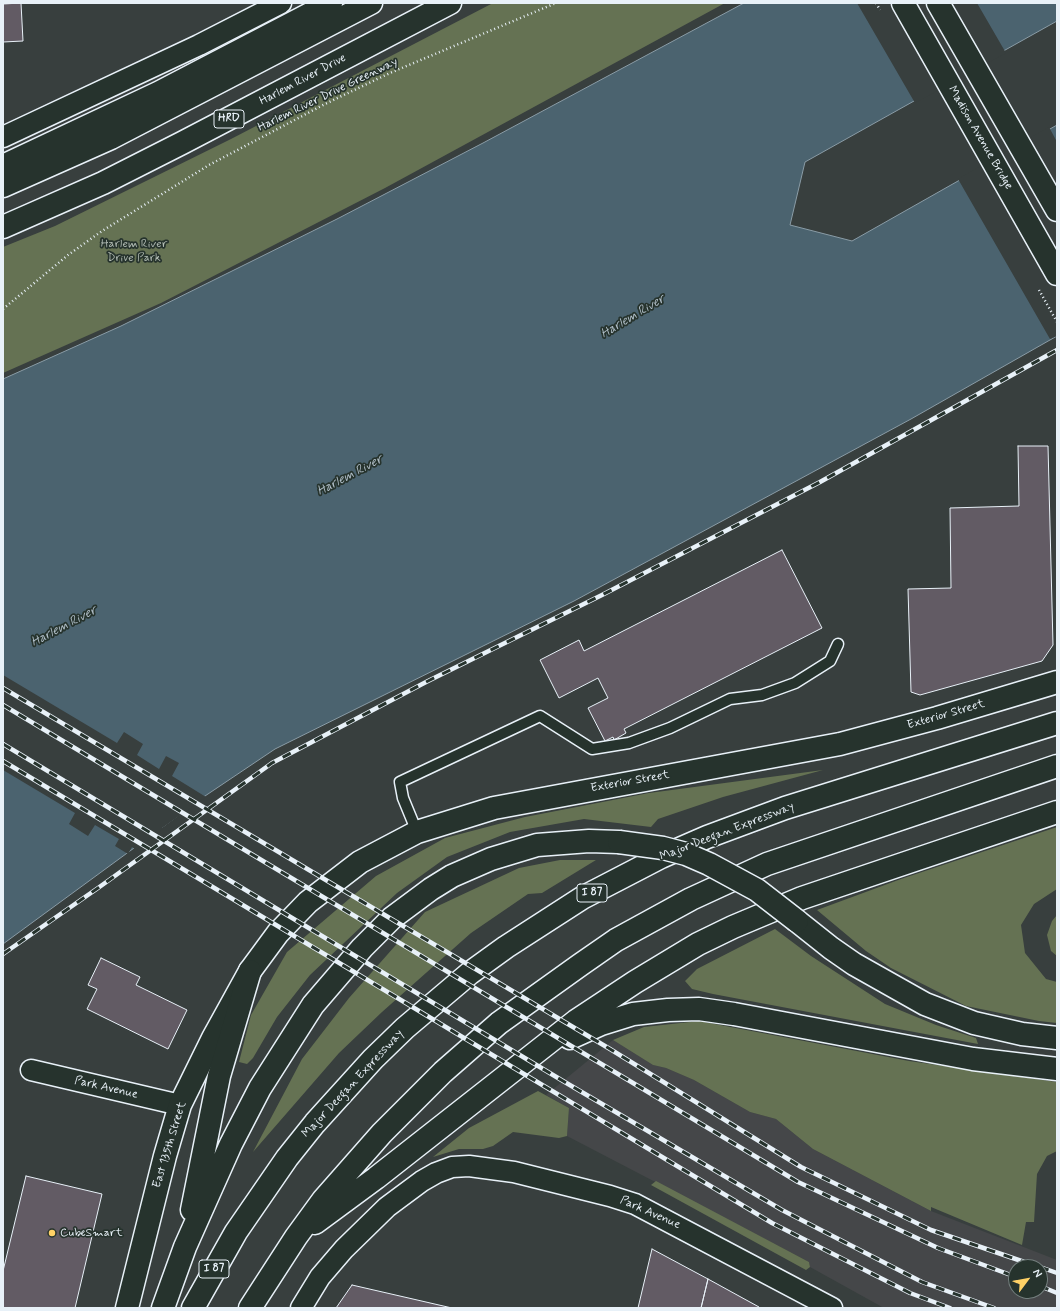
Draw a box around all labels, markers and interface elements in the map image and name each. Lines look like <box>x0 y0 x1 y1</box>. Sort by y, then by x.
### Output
street label: Harlem River Drive <box>257 51 349 109</box>
street label: Harlem River Drive Greenway <box>256 55 400 135</box>
street label: Madison Avenue Bridge <box>944 84 1016 192</box>
road number: HRD <box>214 110 244 128</box>
park label: Harlem River Drive Park <box>101 237 167 265</box>
water label: Harlem River <box>598 292 668 342</box>
water label: Harlem River <box>315 452 385 500</box>
water label: Harlem River <box>29 603 99 651</box>
street label: Exterior Street <box>906 697 986 733</box>
street label: Exterior Street <box>589 768 671 796</box>
street label: Major Deegan Expressway <box>658 800 796 864</box>
road number: I 87 <box>577 884 607 902</box>
street label: Major Deegan Expressway <box>299 1027 407 1141</box>
street label: Park Avenue <box>73 1074 139 1102</box>
street label: East 135th Street <box>150 1100 190 1190</box>
street label: Park Avenue <box>618 1193 682 1233</box>
place label: CubeSmart <box>60 1226 122 1240</box>
marker: CubeSmart <box>47 1228 57 1238</box>
north arrow <box>1008 1259 1048 1299</box>
road number: I 87 <box>199 1260 229 1278</box>
text: N <box>1029 1266 1045 1280</box>

